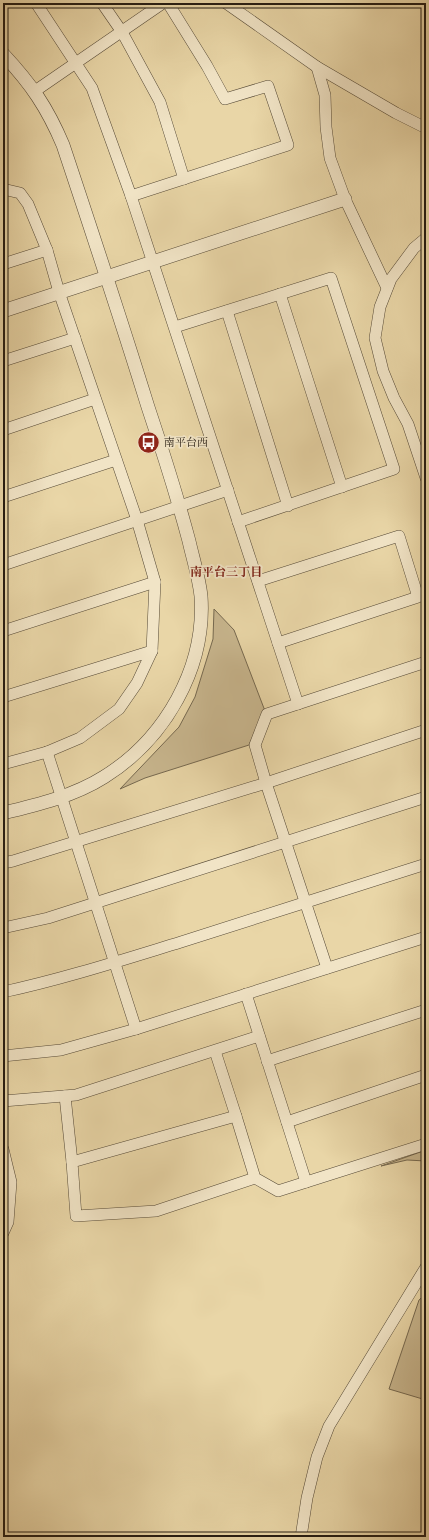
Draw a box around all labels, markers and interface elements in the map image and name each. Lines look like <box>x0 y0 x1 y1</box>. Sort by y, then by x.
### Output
bus stop icon: 南平台西 <box>135 429 161 455</box>
place label: 南平台西 <box>164 436 208 450</box>
district label: 南平台三丁目 <box>190 565 262 580</box>

